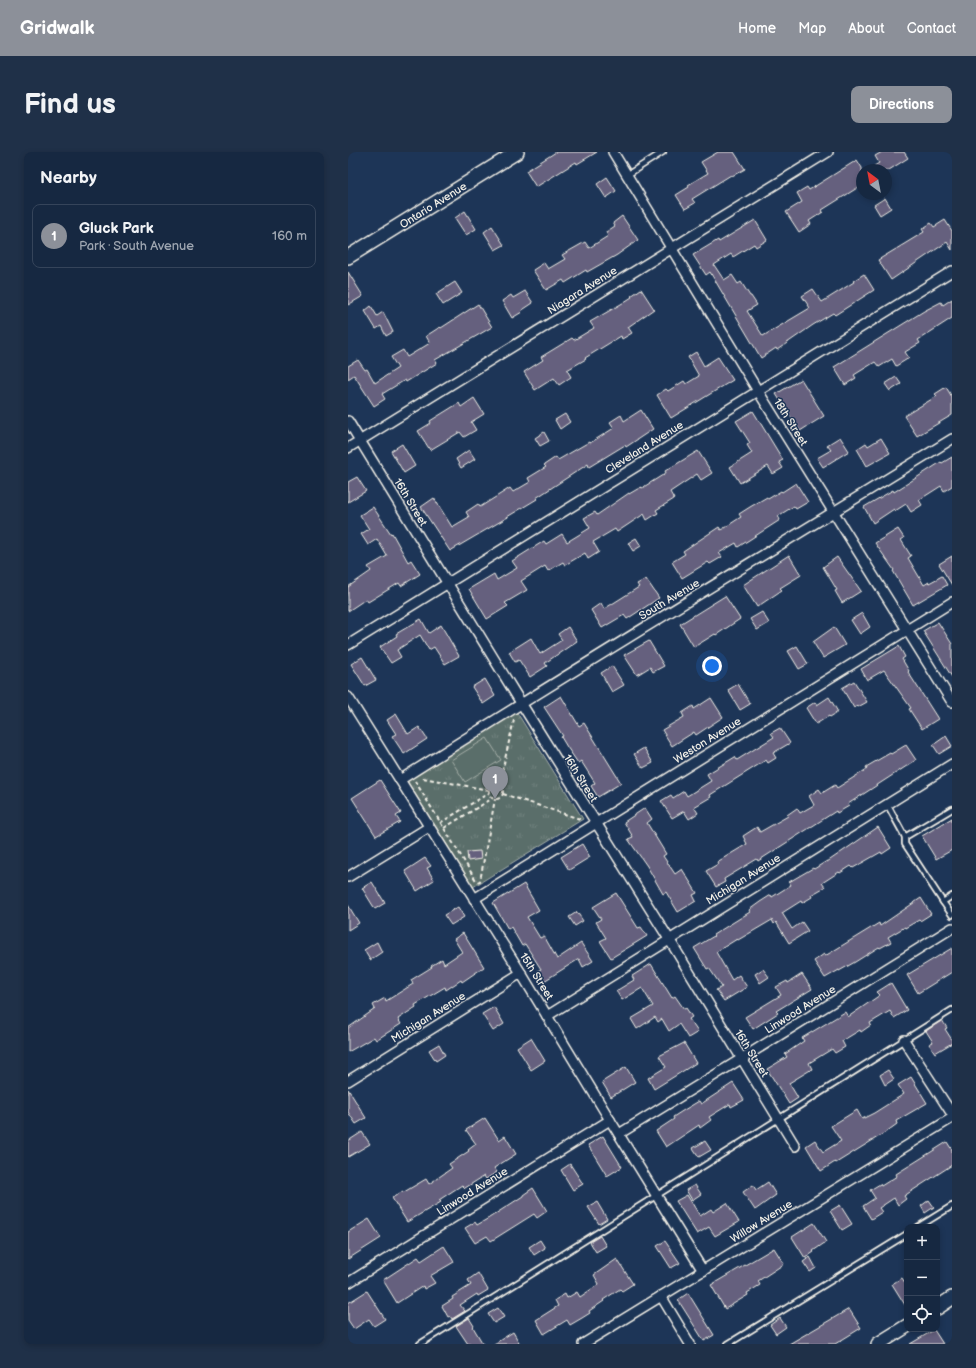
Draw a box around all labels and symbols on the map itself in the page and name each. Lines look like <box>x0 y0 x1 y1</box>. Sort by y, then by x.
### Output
north arrow <box>856 164 892 200</box>
street label: Ontario Avenue <box>397 179 470 231</box>
street label: Niagara Avenue <box>545 264 620 317</box>
street label: 18th Street <box>771 396 810 449</box>
street label: Cleveland Avenue <box>603 418 686 477</box>
street label: 16th Street <box>391 476 430 529</box>
street label: South Avenue <box>637 576 702 623</box>
your location <box>702 656 722 676</box>
street label: Weston Avenue <box>671 714 744 766</box>
street label: 16th Street <box>561 752 601 805</box>
pin: 1 <box>482 766 508 799</box>
street label: Michigan Avenue <box>704 851 783 908</box>
street label: 15th Street <box>517 950 556 1003</box>
street label: Linwood Avenue <box>762 982 838 1036</box>
street label: Michigan Avenue <box>389 989 468 1046</box>
street label: 16th Street <box>732 1027 772 1080</box>
street label: Linwood Avenue <box>434 1164 510 1218</box>
street label: Willow Avenue <box>728 1197 795 1246</box>

